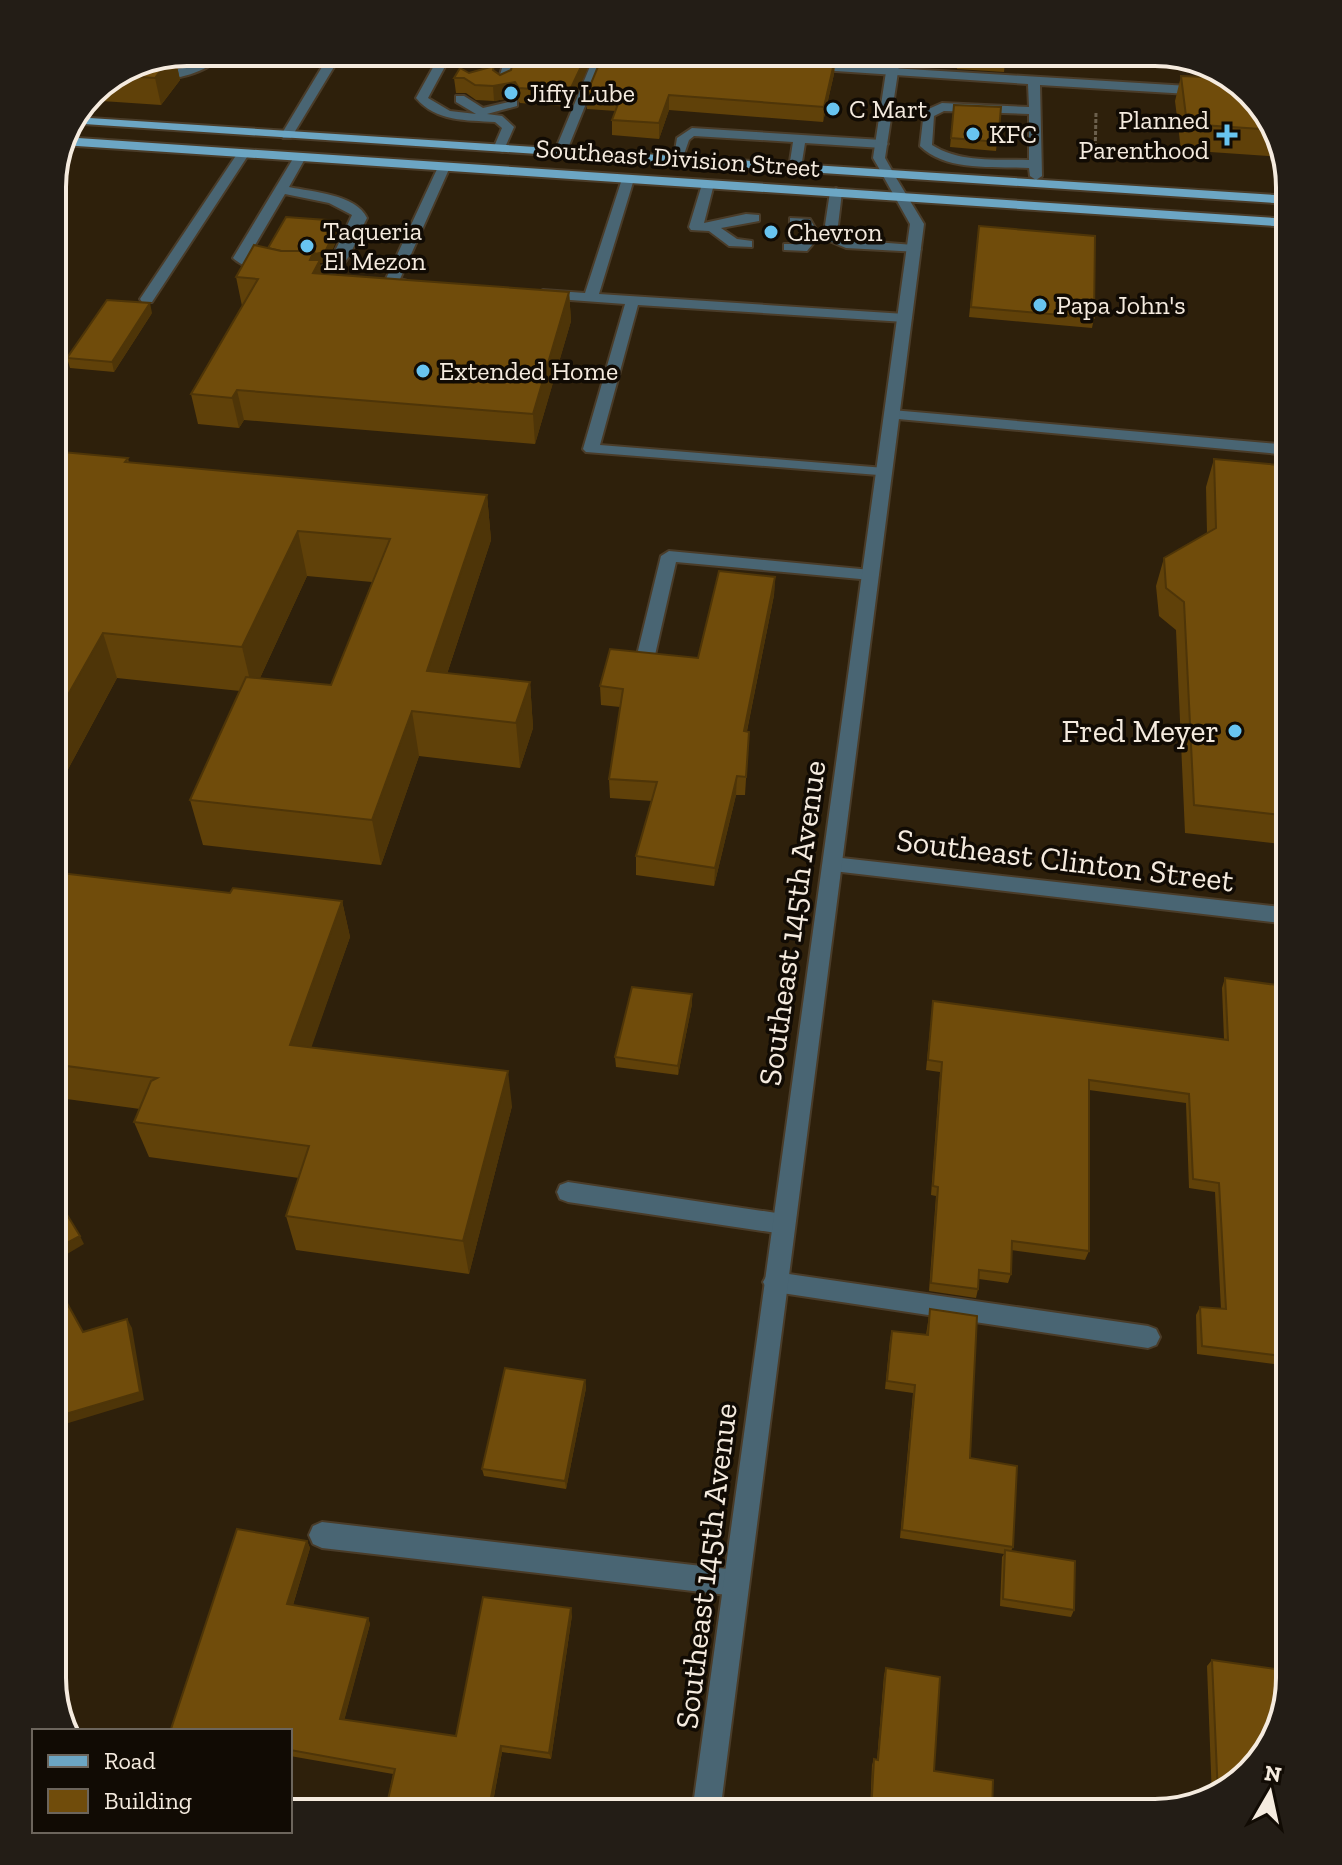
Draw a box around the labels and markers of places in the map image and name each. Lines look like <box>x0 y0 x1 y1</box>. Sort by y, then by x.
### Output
place label: Jiffy Lube <box>527 77 635 109</box>
marker: Jiffy Lube <box>502 84 520 102</box>
place label: C Mart <box>849 93 928 125</box>
marker: C Mart <box>824 100 842 118</box>
place label: Planned Parenthood <box>1078 104 1209 166</box>
place label: KFC <box>989 118 1037 150</box>
marker: Planned Parenthood <box>1216 124 1238 146</box>
marker: KFC <box>964 125 982 143</box>
place label: Taqueria El Mezon <box>323 215 426 277</box>
place label: Chevron <box>787 216 883 248</box>
marker: Chevron <box>762 223 780 241</box>
marker: Taqueria El Mezon <box>298 237 316 255</box>
place label: Papa John's <box>1056 289 1186 321</box>
marker: Papa John's <box>1031 296 1049 314</box>
place label: Extended Home <box>439 355 618 387</box>
marker: Extended Home <box>414 362 432 380</box>
place label: Fred Meyer <box>1061 712 1219 750</box>
marker: Fred Meyer <box>1226 722 1244 740</box>

